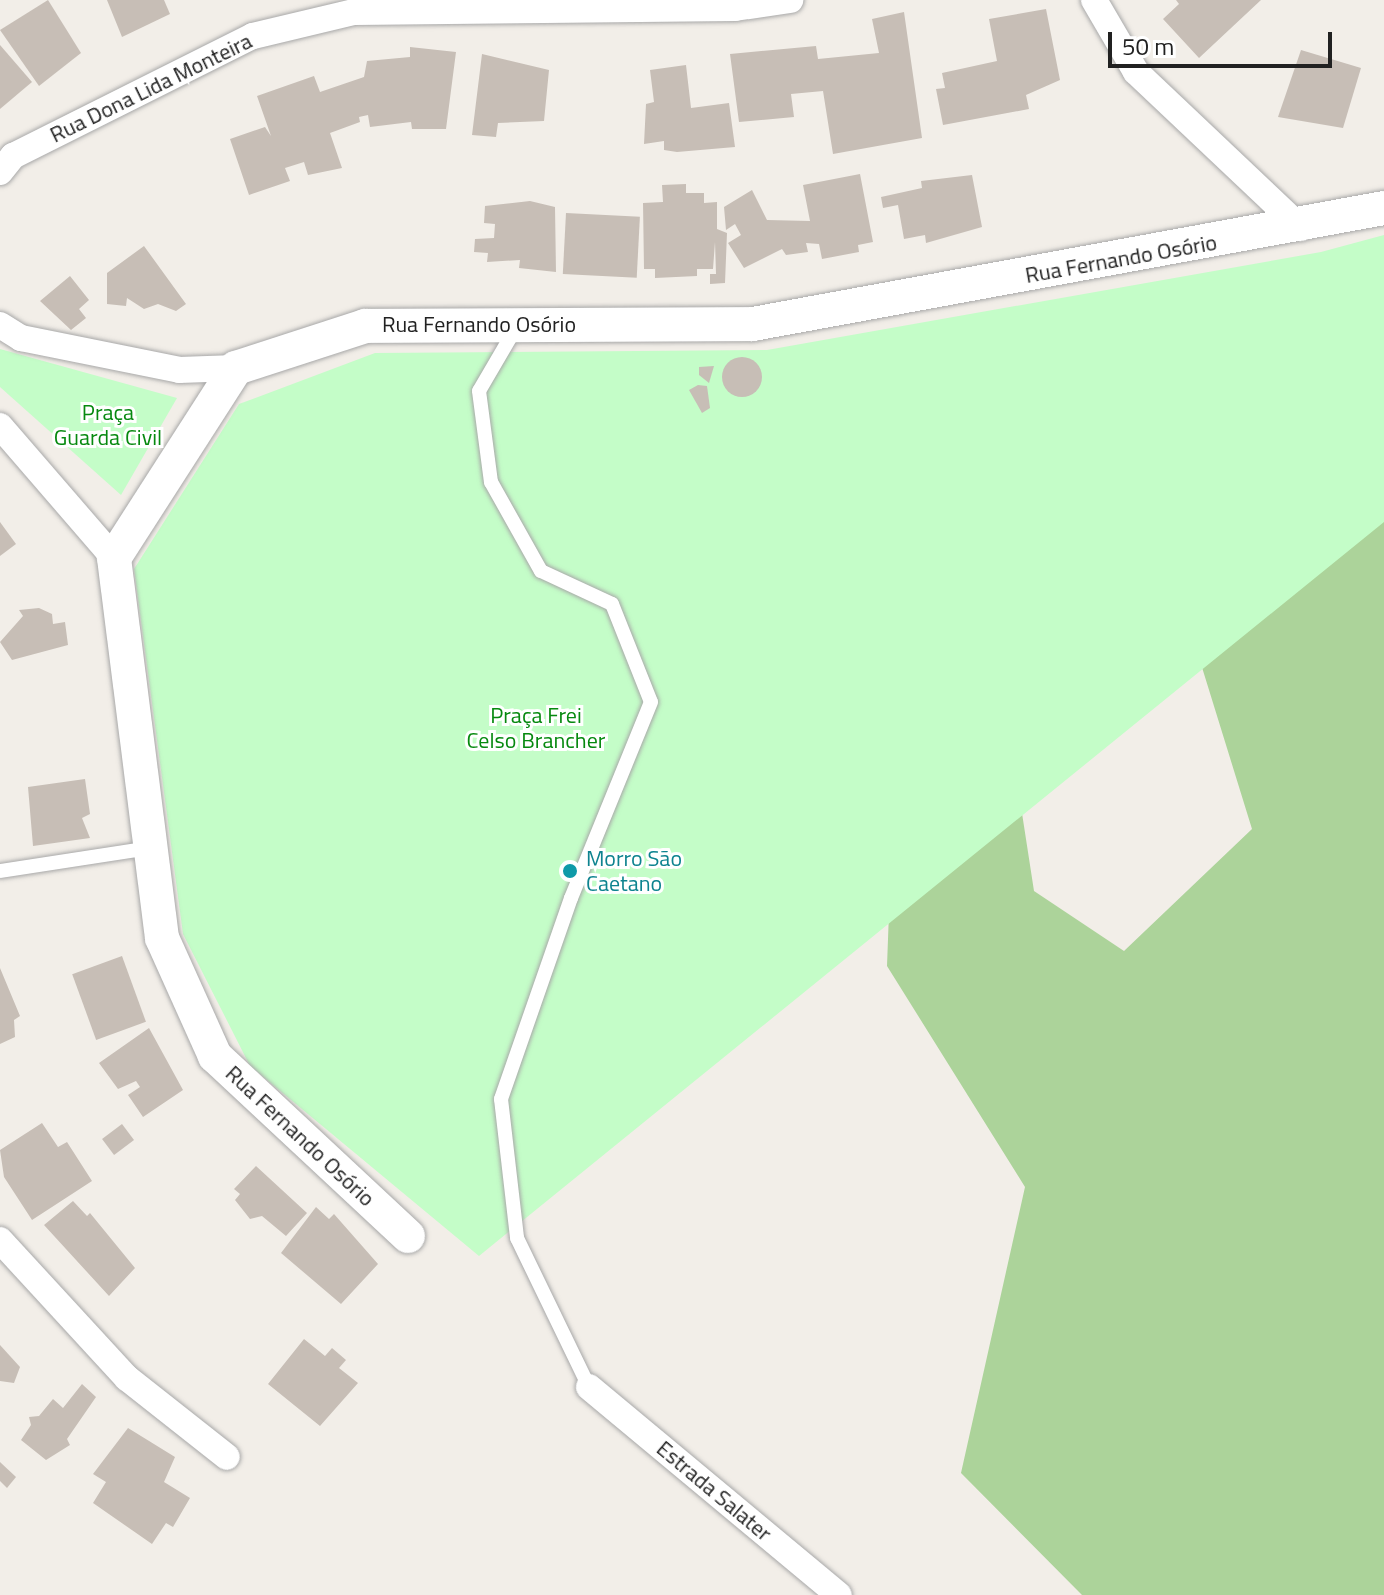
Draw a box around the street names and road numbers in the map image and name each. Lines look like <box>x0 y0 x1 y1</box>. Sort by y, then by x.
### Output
street label: Rua Dona Lida Monteira <box>46 28 256 148</box>
street label: Rua Fernando Osório <box>1023 229 1219 289</box>
street label: Rua Fernando Osório <box>382 312 576 338</box>
street label: Rua Fernando Osório <box>220 1060 380 1212</box>
street label: Estrada Salater <box>651 1435 777 1547</box>

